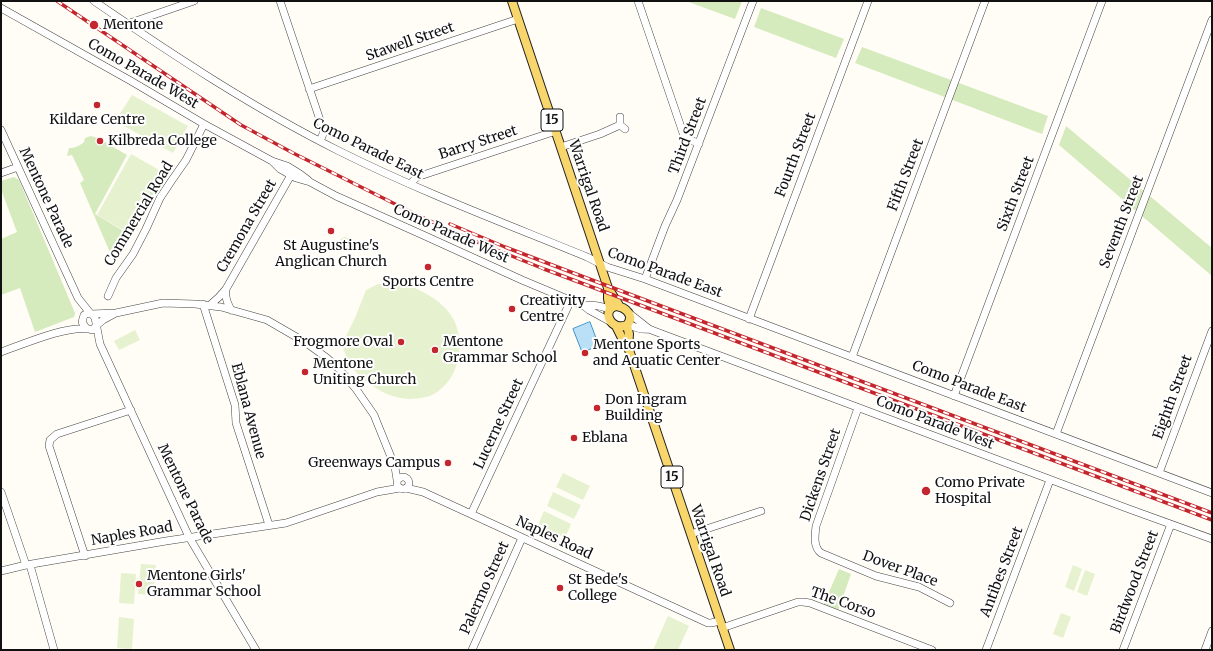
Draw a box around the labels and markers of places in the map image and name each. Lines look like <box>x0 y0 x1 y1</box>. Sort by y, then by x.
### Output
place label: Mentone <box>103 17 163 33</box>
marker: Mentone <box>88 19 100 31</box>
marker: Kildare Centre <box>92 100 102 110</box>
place label: Kildare Centre <box>49 112 145 128</box>
place label: Kilbreda College <box>108 133 217 149</box>
marker: Kilbreda College <box>95 136 105 146</box>
marker: St Augustine's Anglican Church <box>326 226 336 236</box>
place label: St Augustine's Anglican Church <box>275 238 387 270</box>
marker: Sports Centre <box>423 262 433 272</box>
place label: Sports Centre <box>382 274 474 290</box>
place label: Creativity Centre <box>520 293 586 326</box>
marker: Creativity Centre <box>507 304 517 314</box>
place label: Frogmore Oval <box>293 334 393 350</box>
place label: Mentone Grammar School <box>443 334 557 366</box>
marker: Frogmore Oval <box>396 337 406 347</box>
place label: Mentone Sports and Aquatic Center <box>593 337 720 370</box>
marker: Mentone Grammar School <box>430 345 440 355</box>
marker: Mentone Sports and Aquatic Center <box>580 348 590 358</box>
place label: Mentone Uniting Church <box>313 356 416 388</box>
marker: Mentone Uniting Church <box>300 367 310 377</box>
place label: Don Ingram Building <box>605 392 687 424</box>
marker: Don Ingram Building <box>592 403 602 413</box>
place label: Eblana <box>582 430 628 446</box>
marker: Eblana <box>569 433 579 443</box>
place label: Greenways Campus <box>308 455 440 471</box>
marker: Greenways Campus <box>443 458 453 468</box>
place label: Como Private Hospital <box>935 475 1025 508</box>
marker: Como Private Hospital <box>920 485 932 497</box>
place label: Mentone Girls' Grammar School <box>147 568 261 600</box>
place label: St Bede's College <box>568 572 628 604</box>
marker: Mentone Girls' Grammar School <box>134 579 144 589</box>
marker: St Bede's College <box>555 583 565 593</box>

